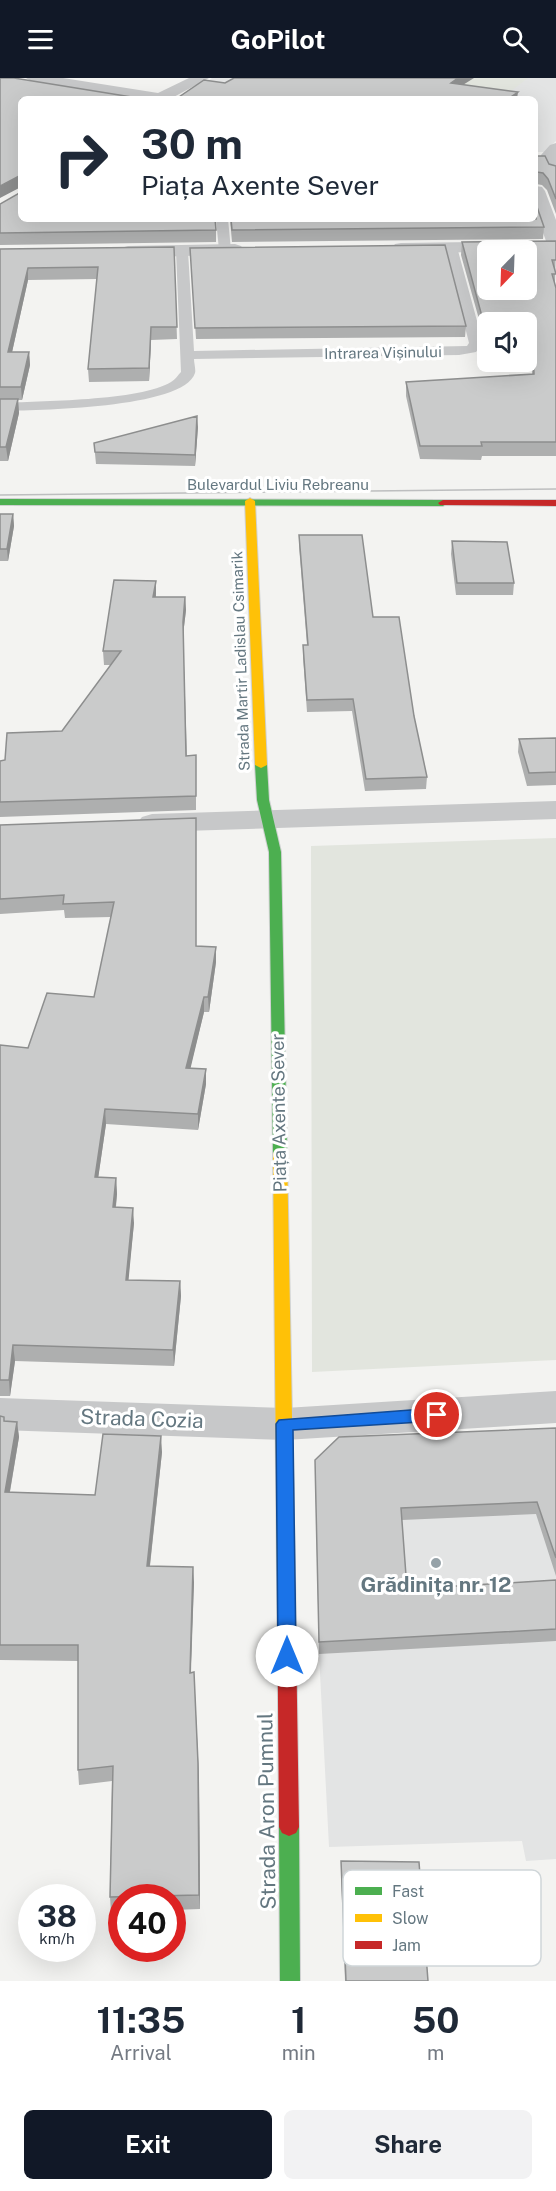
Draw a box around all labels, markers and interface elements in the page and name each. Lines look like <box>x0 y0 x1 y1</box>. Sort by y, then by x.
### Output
icon: menu <box>24 23 57 56</box>
text: GoPilot <box>231 23 325 55</box>
icon: search <box>499 23 532 56</box>
text: 30 m <box>141 119 243 168</box>
icon: right <box>42 120 120 198</box>
text: Piața Axente Sever <box>141 169 379 201</box>
north arrow <box>477 240 537 300</box>
map controls <box>477 240 537 372</box>
button: sound <box>477 312 537 372</box>
street label: Intrarea Vișinului <box>324 343 442 362</box>
street label: Bulevardul Liviu Rebreanu <box>187 476 369 493</box>
street label: Strada Martir Ladislau Csimarik <box>228 551 253 771</box>
street label: Piața Axente Sever <box>267 1033 290 1193</box>
pin <box>411 1389 462 1440</box>
icon: arrive <box>420 1398 453 1431</box>
street label: Strada Cozia <box>80 1404 204 1433</box>
marker: Grădinița nr. 12 <box>429 1556 443 1570</box>
place label: Grădinița nr. 12 <box>361 1572 511 1597</box>
position arrow <box>255 1624 319 1688</box>
street label: Strada Aron Pumnul <box>252 1712 281 1910</box>
legend <box>343 1870 541 1966</box>
text: Fast <box>392 1882 424 1901</box>
speed limit sign: 40 <box>108 1884 186 1962</box>
text: 38 <box>37 1898 77 1934</box>
text: Slow <box>392 1909 429 1928</box>
text: km/h <box>39 1930 75 1947</box>
text: Jam <box>392 1936 421 1955</box>
text: 11:35 <box>96 1999 185 2041</box>
text: 1 <box>291 1999 306 2041</box>
text: 50 <box>412 1999 460 2041</box>
text: Arrival <box>110 2041 172 2065</box>
text: min <box>282 2041 316 2065</box>
text: m <box>427 2041 444 2065</box>
button: Exit <box>24 2110 272 2179</box>
button: Share <box>284 2110 532 2179</box>

